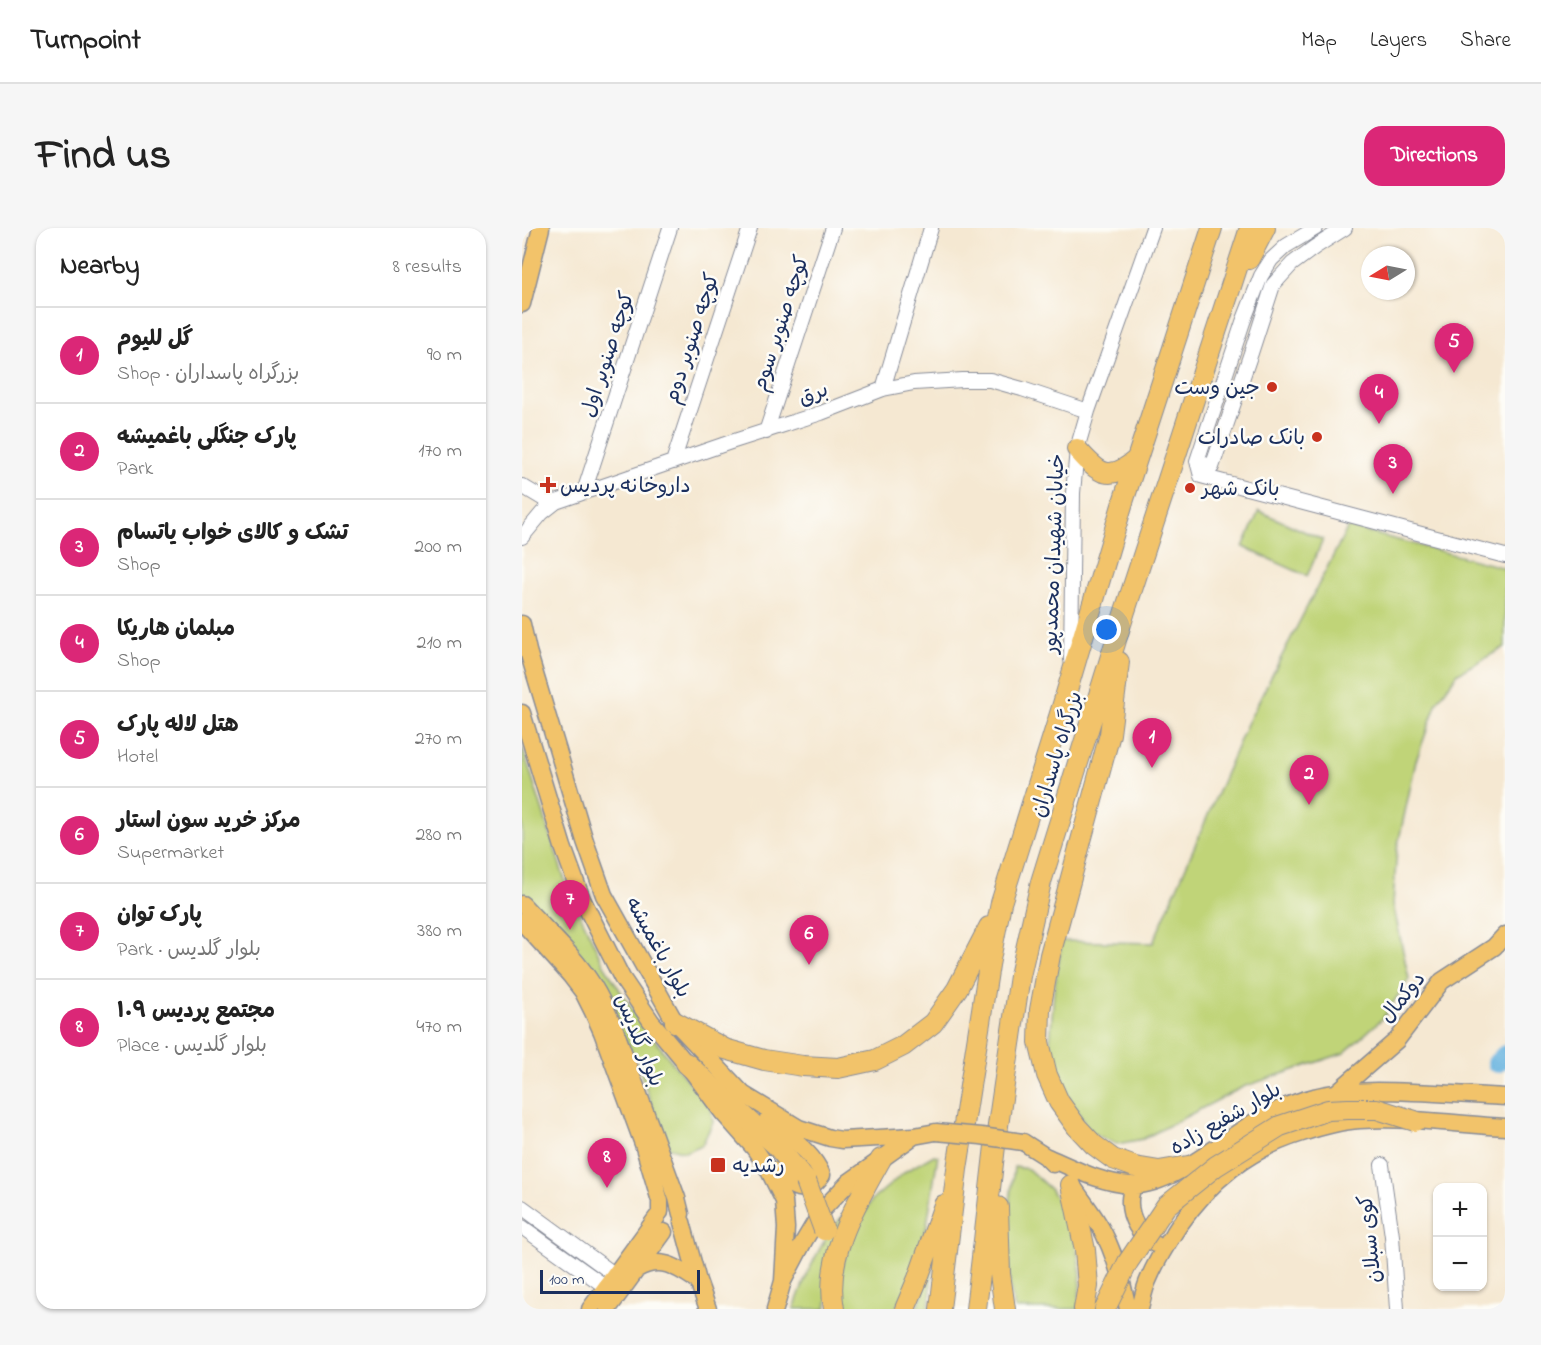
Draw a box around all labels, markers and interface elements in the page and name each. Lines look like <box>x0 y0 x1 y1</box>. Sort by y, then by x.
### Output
text: Turnpoint <box>30 21 141 62</box>
text: Map <box>1301 26 1337 56</box>
text: Layers <box>1370 26 1427 56</box>
text: Share <box>1460 26 1511 56</box>
text: Find us <box>36 126 171 187</box>
button: Directions <box>1364 126 1505 186</box>
north arrow <box>1361 246 1415 300</box>
text: Nearby <box>60 248 139 286</box>
street label: کوچه صنوبر سوم <box>746 252 818 396</box>
text: 8 results <box>393 253 462 282</box>
street label: کوچه صنوبر دوم <box>658 269 728 408</box>
street label: کوچه صنوبر اول <box>574 288 643 421</box>
text: گل للیوم <box>117 324 193 356</box>
pin: 5 <box>1434 324 1474 373</box>
text: 1 <box>76 341 83 370</box>
text: 90 m <box>427 341 462 370</box>
text: Shop · بزرگراه پاسداران <box>117 360 299 389</box>
place label: جین وست <box>1174 374 1260 404</box>
pin: 4 <box>1360 374 1398 424</box>
street label: برق <box>794 376 833 414</box>
marker: جین وست <box>1265 380 1279 394</box>
text: پارک جنگلی باغمیشه <box>117 422 296 454</box>
place label: بانک صادرات <box>1198 424 1305 454</box>
marker: بانک صادرات <box>1310 430 1324 444</box>
text: 2 <box>75 437 84 466</box>
text: 170 m <box>418 437 462 466</box>
pin: 3 <box>1374 444 1412 494</box>
street label: خیابان شهیدان محمدپور <box>1036 453 1073 656</box>
text: Park <box>117 455 153 484</box>
place label: داروخانه پردیس <box>560 472 691 502</box>
place label: بانک شهر <box>1200 475 1280 505</box>
marker: داروخانه پردیس <box>541 478 555 492</box>
marker: بانک شهر <box>1183 481 1197 495</box>
text: تشک و کالای خواب یاتسام <box>117 518 348 550</box>
text: 3 <box>75 533 84 562</box>
text: 200 m <box>414 533 462 562</box>
text: Shop <box>117 551 161 580</box>
text: مبلمان هاریکا <box>117 614 235 646</box>
your location <box>1092 615 1121 644</box>
text: 4 <box>75 629 84 658</box>
text: 210 m <box>417 629 462 658</box>
text: Shop <box>117 647 161 676</box>
street label: بزرگراه پاسداران <box>1024 688 1091 821</box>
text: هتل لاله پارک <box>117 710 239 742</box>
pin: 1 <box>1132 718 1172 768</box>
text: 5 <box>74 725 85 754</box>
text: 270 m <box>415 725 462 754</box>
text: Hotel <box>117 743 158 772</box>
pin: 2 <box>1290 756 1328 805</box>
text: مرکز خرید سون استار <box>117 806 300 838</box>
text: 6 <box>75 821 84 850</box>
text: 280 m <box>415 821 462 850</box>
text: Supermarket <box>117 839 224 868</box>
pin: 7 <box>550 880 590 930</box>
street label: بلوار باغمیشه <box>617 892 697 1004</box>
text: پارک توان <box>117 900 202 932</box>
pin: 6 <box>790 916 828 965</box>
text: 7 <box>75 917 84 946</box>
text: 380 m <box>417 917 462 946</box>
text: Park · بلوار گلدیس <box>117 936 261 965</box>
street label: دوکمال <box>1373 966 1434 1030</box>
street label: بلوار گلدیس <box>606 990 670 1092</box>
text: مجتمع پردیس ۱۰۹ <box>117 996 275 1028</box>
text: 8 <box>76 1013 83 1042</box>
text: 470 m <box>416 1013 462 1042</box>
text: Place · بلوار گلدیس <box>117 1032 267 1061</box>
street label: بلوار شفیع زاده <box>1165 1076 1287 1164</box>
pin: 8 <box>588 1138 626 1188</box>
place label: رشدیه <box>732 1152 785 1182</box>
marker: رشدیه <box>709 1156 727 1174</box>
map controls <box>1433 1183 1487 1291</box>
button: + <box>1433 1183 1487 1237</box>
street label: کوی سبلان <box>1351 1193 1391 1284</box>
button: − <box>1433 1237 1487 1291</box>
scale bar <box>540 1267 700 1294</box>
text: 100 m <box>549 1268 584 1292</box>

